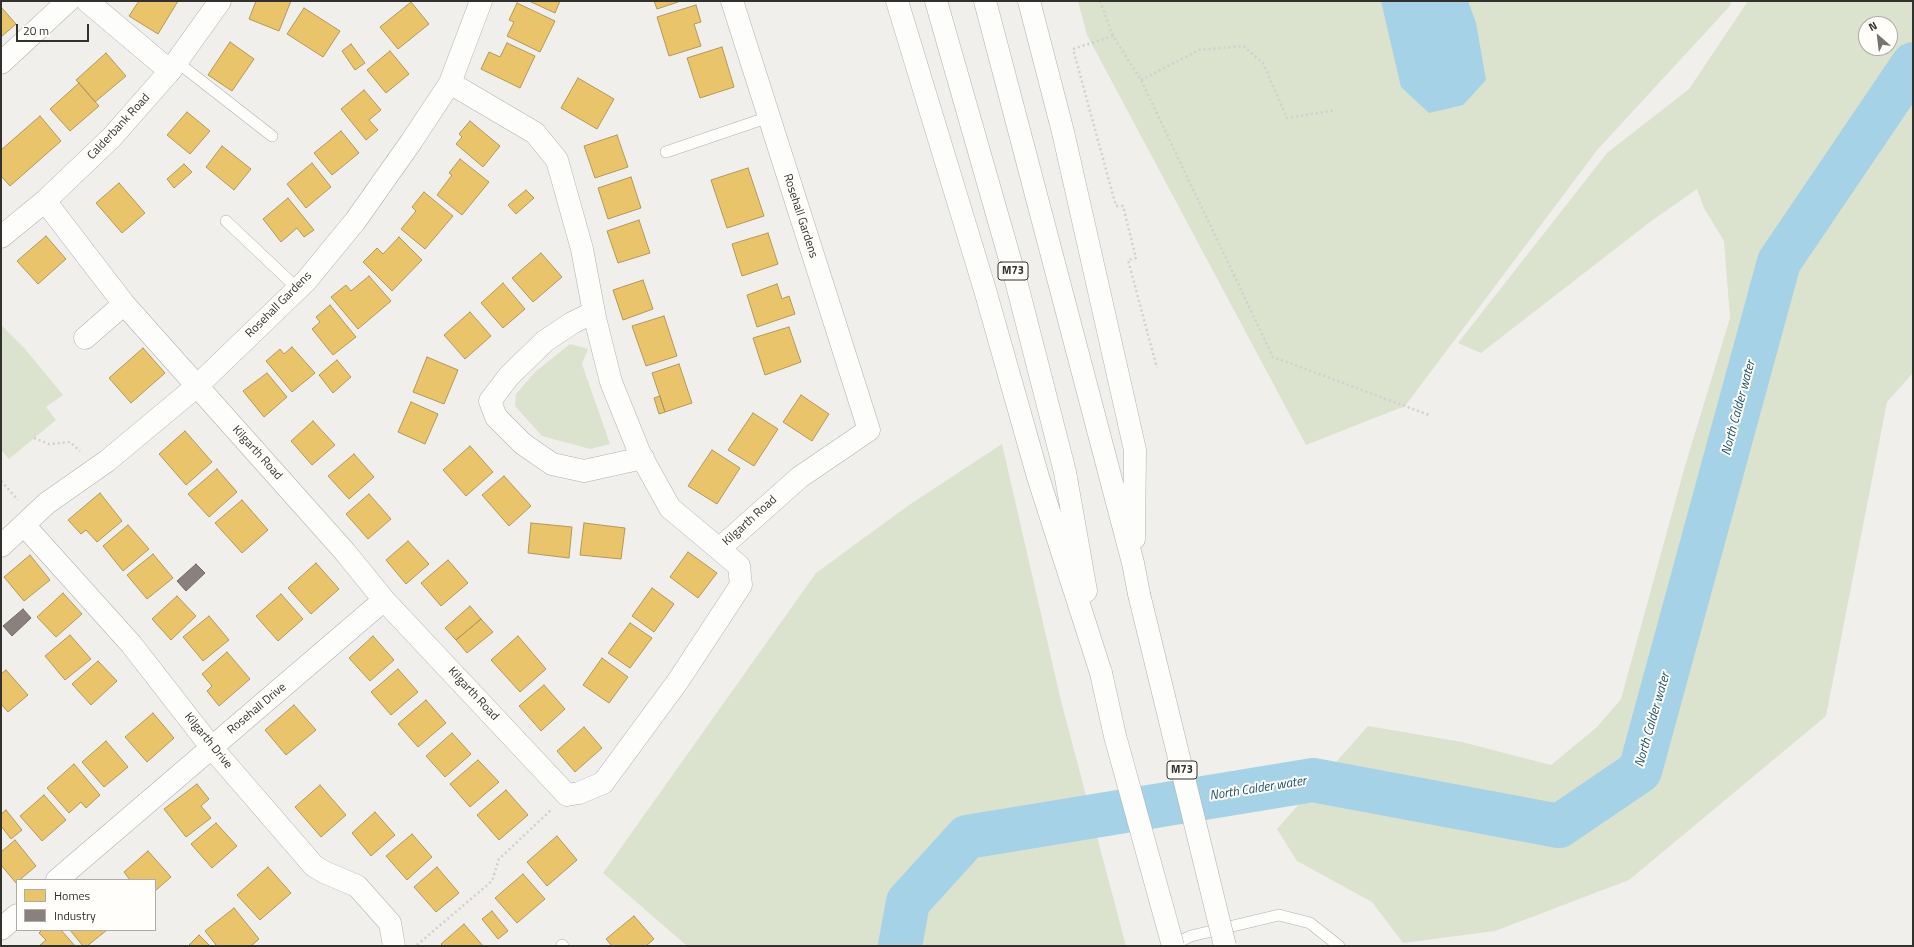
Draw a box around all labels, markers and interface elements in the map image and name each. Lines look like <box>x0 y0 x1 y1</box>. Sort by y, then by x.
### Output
scale bar <box>18 16 91 42</box>
north arrow <box>1858 16 1898 56</box>
text: N <box>1866 17 1880 35</box>
text: 20 m <box>23 21 49 40</box>
street label: Calderbank Road <box>85 91 153 163</box>
street label: Rosehall Gardens <box>780 172 820 260</box>
road number: M73 <box>998 262 1028 280</box>
street label: Rosehall Gardens <box>243 269 315 341</box>
water label: North Calder water <box>1719 359 1759 457</box>
street label: Kilgarth Road <box>229 423 285 483</box>
street label: Kilgarth Road <box>720 493 780 549</box>
street label: Kilgarth Road <box>445 664 501 724</box>
water label: North Calder water <box>1632 671 1674 769</box>
street label: Rosehall Drive <box>225 680 289 738</box>
street label: Kilgarth Drive <box>181 710 235 772</box>
road number: M73 <box>1167 761 1197 779</box>
water label: North Calder water <box>1209 774 1307 804</box>
legend <box>16 879 156 931</box>
text: Homes <box>54 886 90 905</box>
text: Industry <box>54 906 96 925</box>

